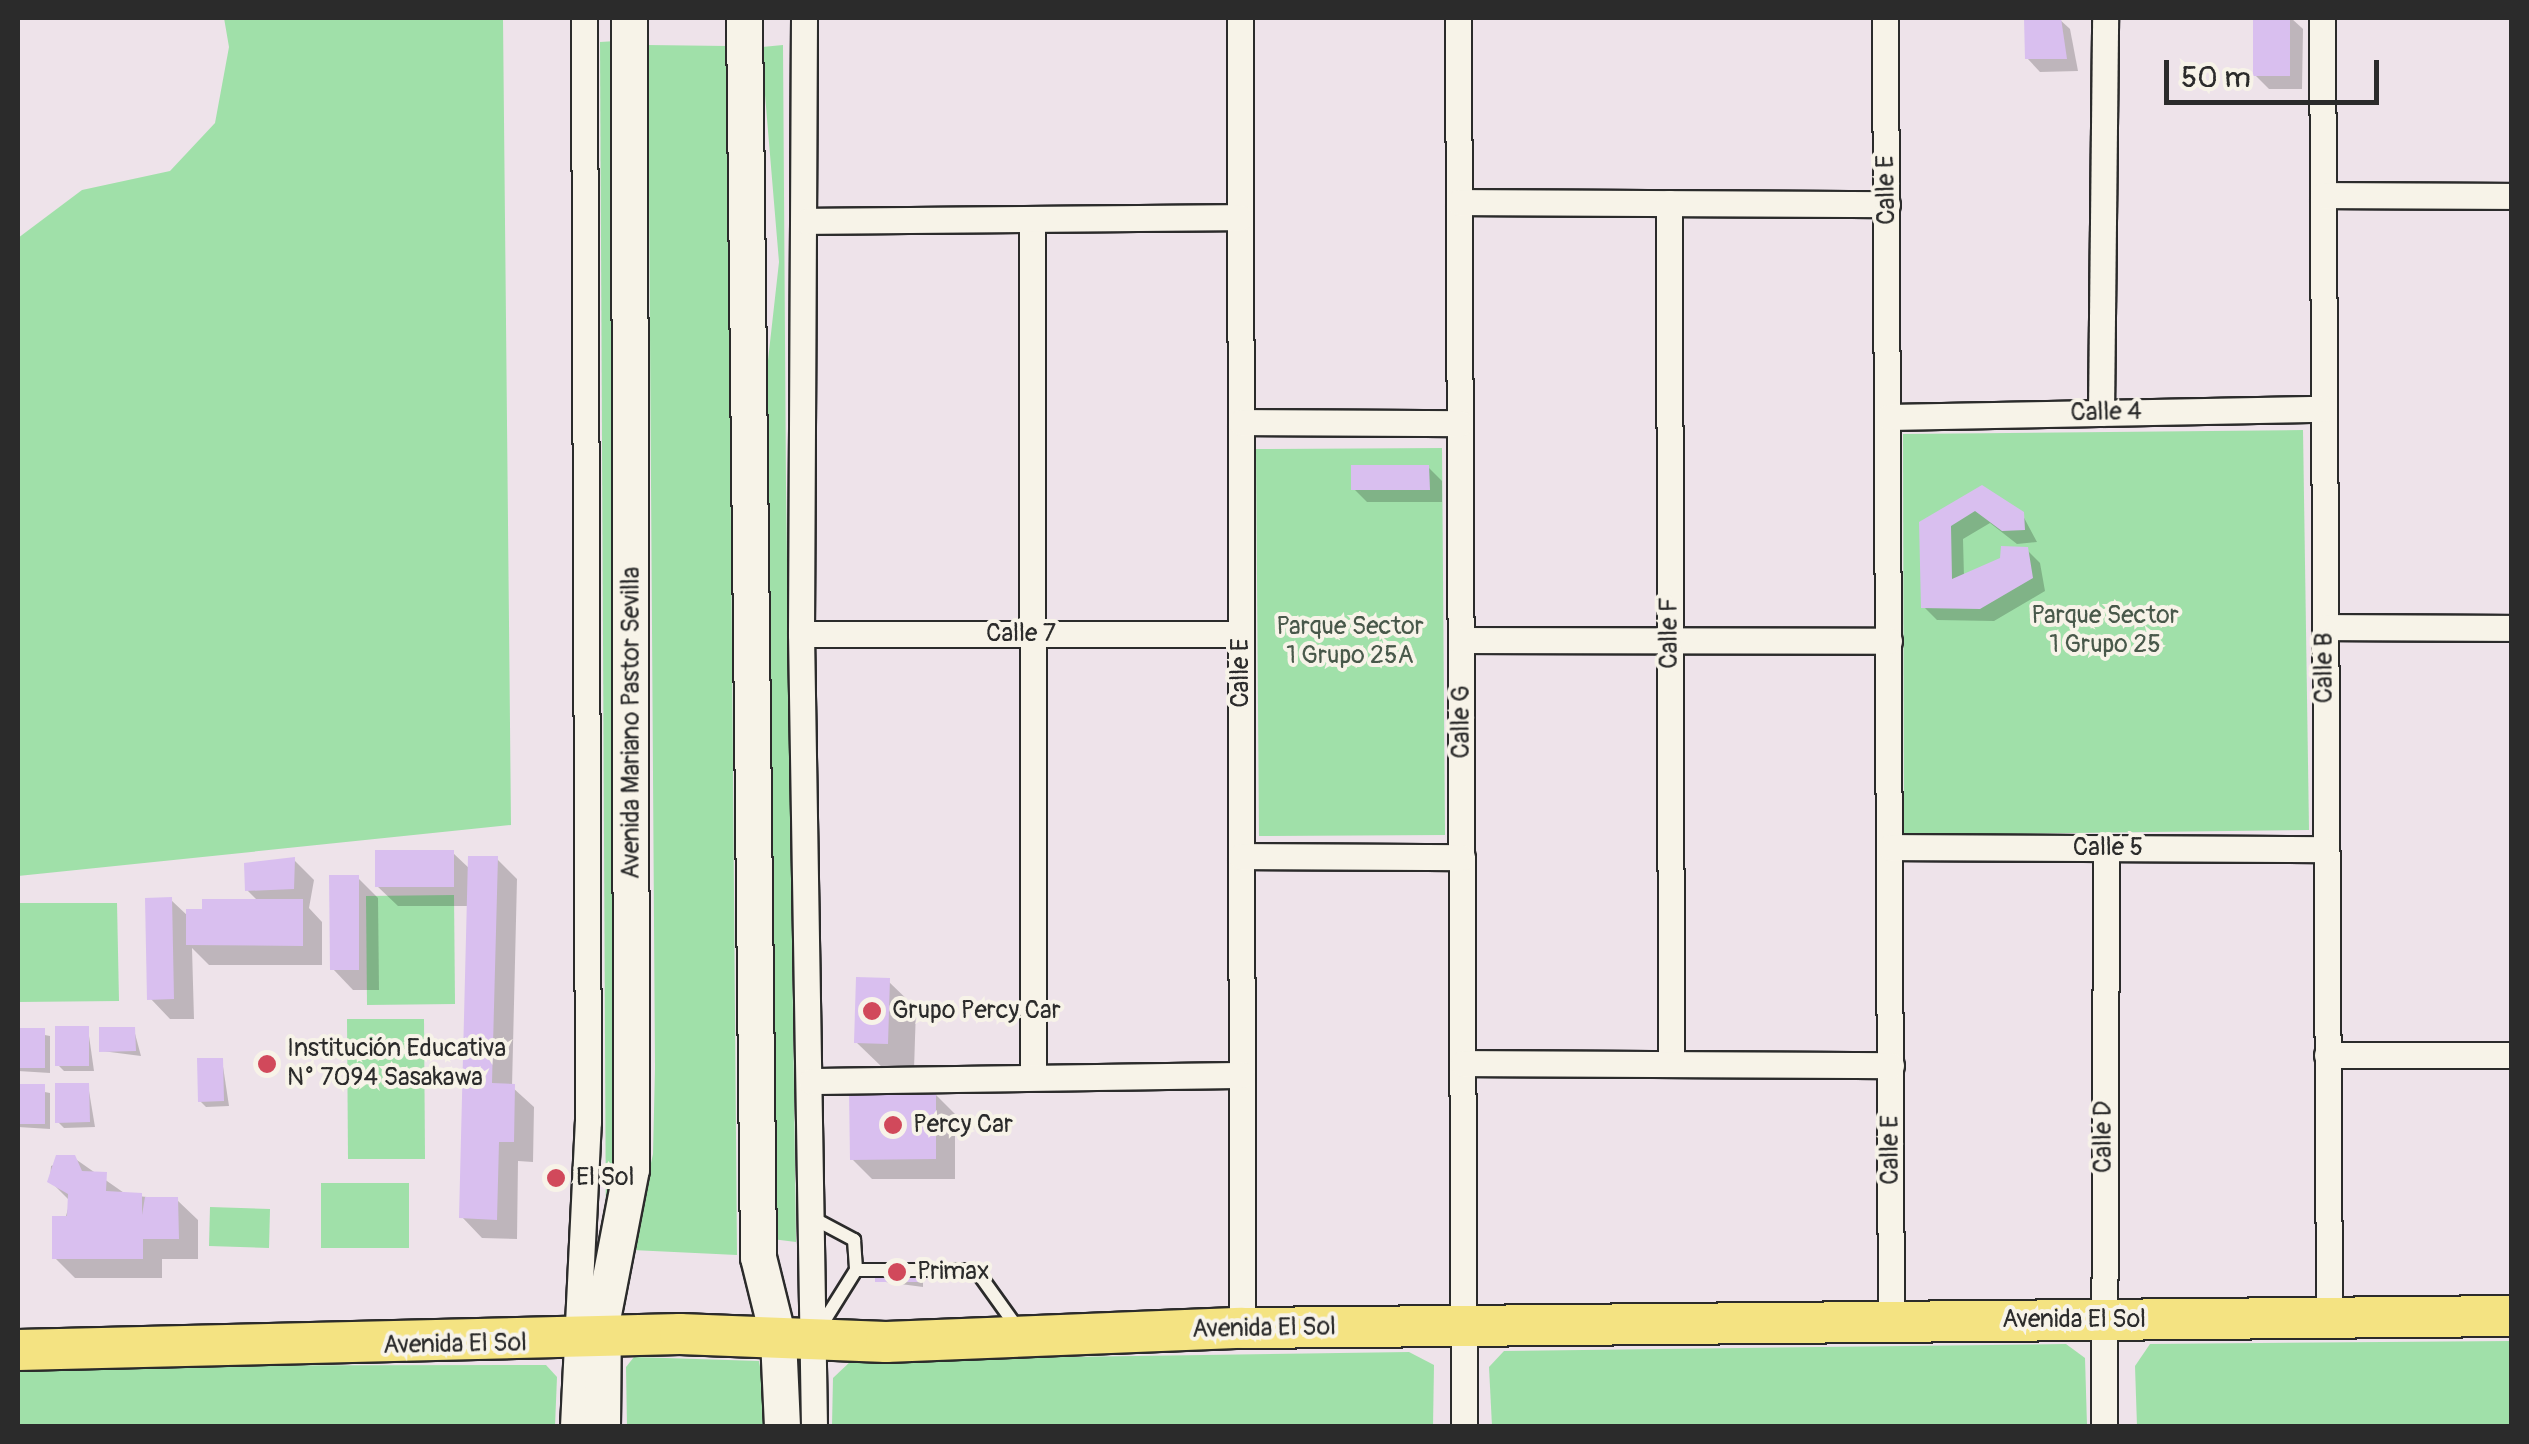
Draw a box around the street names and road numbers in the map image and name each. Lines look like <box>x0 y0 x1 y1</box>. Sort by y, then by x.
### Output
street label: Calle E <box>1871 155 1903 225</box>
street label: Calle 4 <box>2070 397 2142 429</box>
street label: Avenida Mariano Pastor Sevilla <box>617 567 647 879</box>
street label: Calle F <box>1655 597 1685 669</box>
street label: Calle 7 <box>986 619 1056 649</box>
street label: Calle B <box>2310 633 2340 703</box>
street label: Calle E <box>1226 638 1256 708</box>
street label: Calle G <box>1447 685 1477 759</box>
street label: Calle 5 <box>2073 833 2143 863</box>
street label: Calle D <box>2089 1101 2119 1173</box>
street label: Calle E <box>1876 1115 1906 1185</box>
street label: Avenida El Sol <box>2002 1305 2146 1335</box>
street label: Avenida El Sol <box>1192 1313 1336 1345</box>
street label: Avenida El Sol <box>383 1329 527 1361</box>

